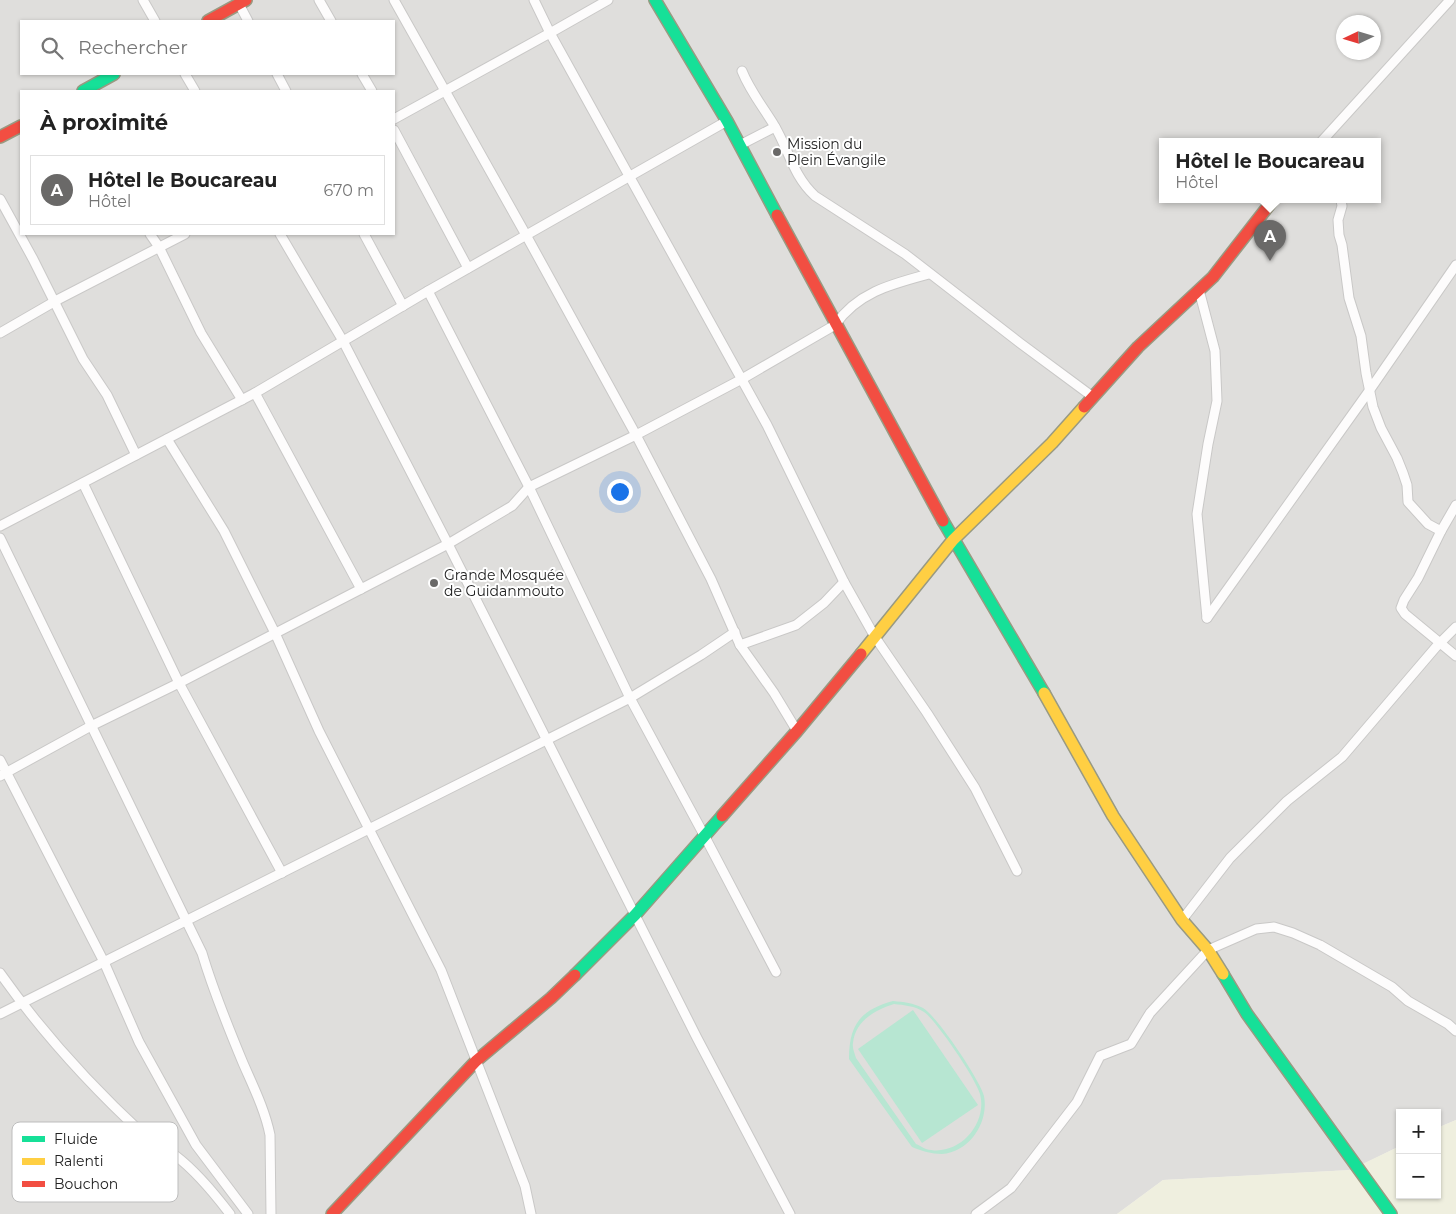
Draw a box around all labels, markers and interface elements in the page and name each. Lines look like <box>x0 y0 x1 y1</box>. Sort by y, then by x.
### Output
north arrow <box>1336 15 1381 60</box>
search box <box>20 20 395 75</box>
icon: search <box>38 34 66 62</box>
text: Rechercher <box>78 36 188 59</box>
text: À proximité <box>40 110 168 135</box>
place label: Mission du Plein Évangile <box>787 135 886 169</box>
popup <box>1159 138 1381 203</box>
marker: Mission du Plein Évangile <box>771 146 783 158</box>
text: Hôtel le Boucareau <box>1175 150 1365 173</box>
text: Hôtel le Boucareau <box>88 169 277 192</box>
text: Hôtel <box>1175 173 1219 192</box>
text: A <box>51 181 63 200</box>
text: 670 m <box>324 181 374 200</box>
text: Hôtel <box>88 192 131 211</box>
pin: A <box>1254 220 1286 261</box>
your location <box>607 479 633 505</box>
place label: Grande Mosquée de Guidanmouto <box>444 566 564 600</box>
marker: Grande Mosquée de Guidanmouto <box>428 577 440 589</box>
map controls <box>1396 1109 1441 1199</box>
button: + <box>1396 1109 1441 1154</box>
legend <box>12 1122 178 1202</box>
text: Fluide <box>54 1130 98 1148</box>
text: Ralenti <box>54 1152 103 1170</box>
button: − <box>1396 1154 1441 1199</box>
text: Bouchon <box>54 1175 118 1193</box>

